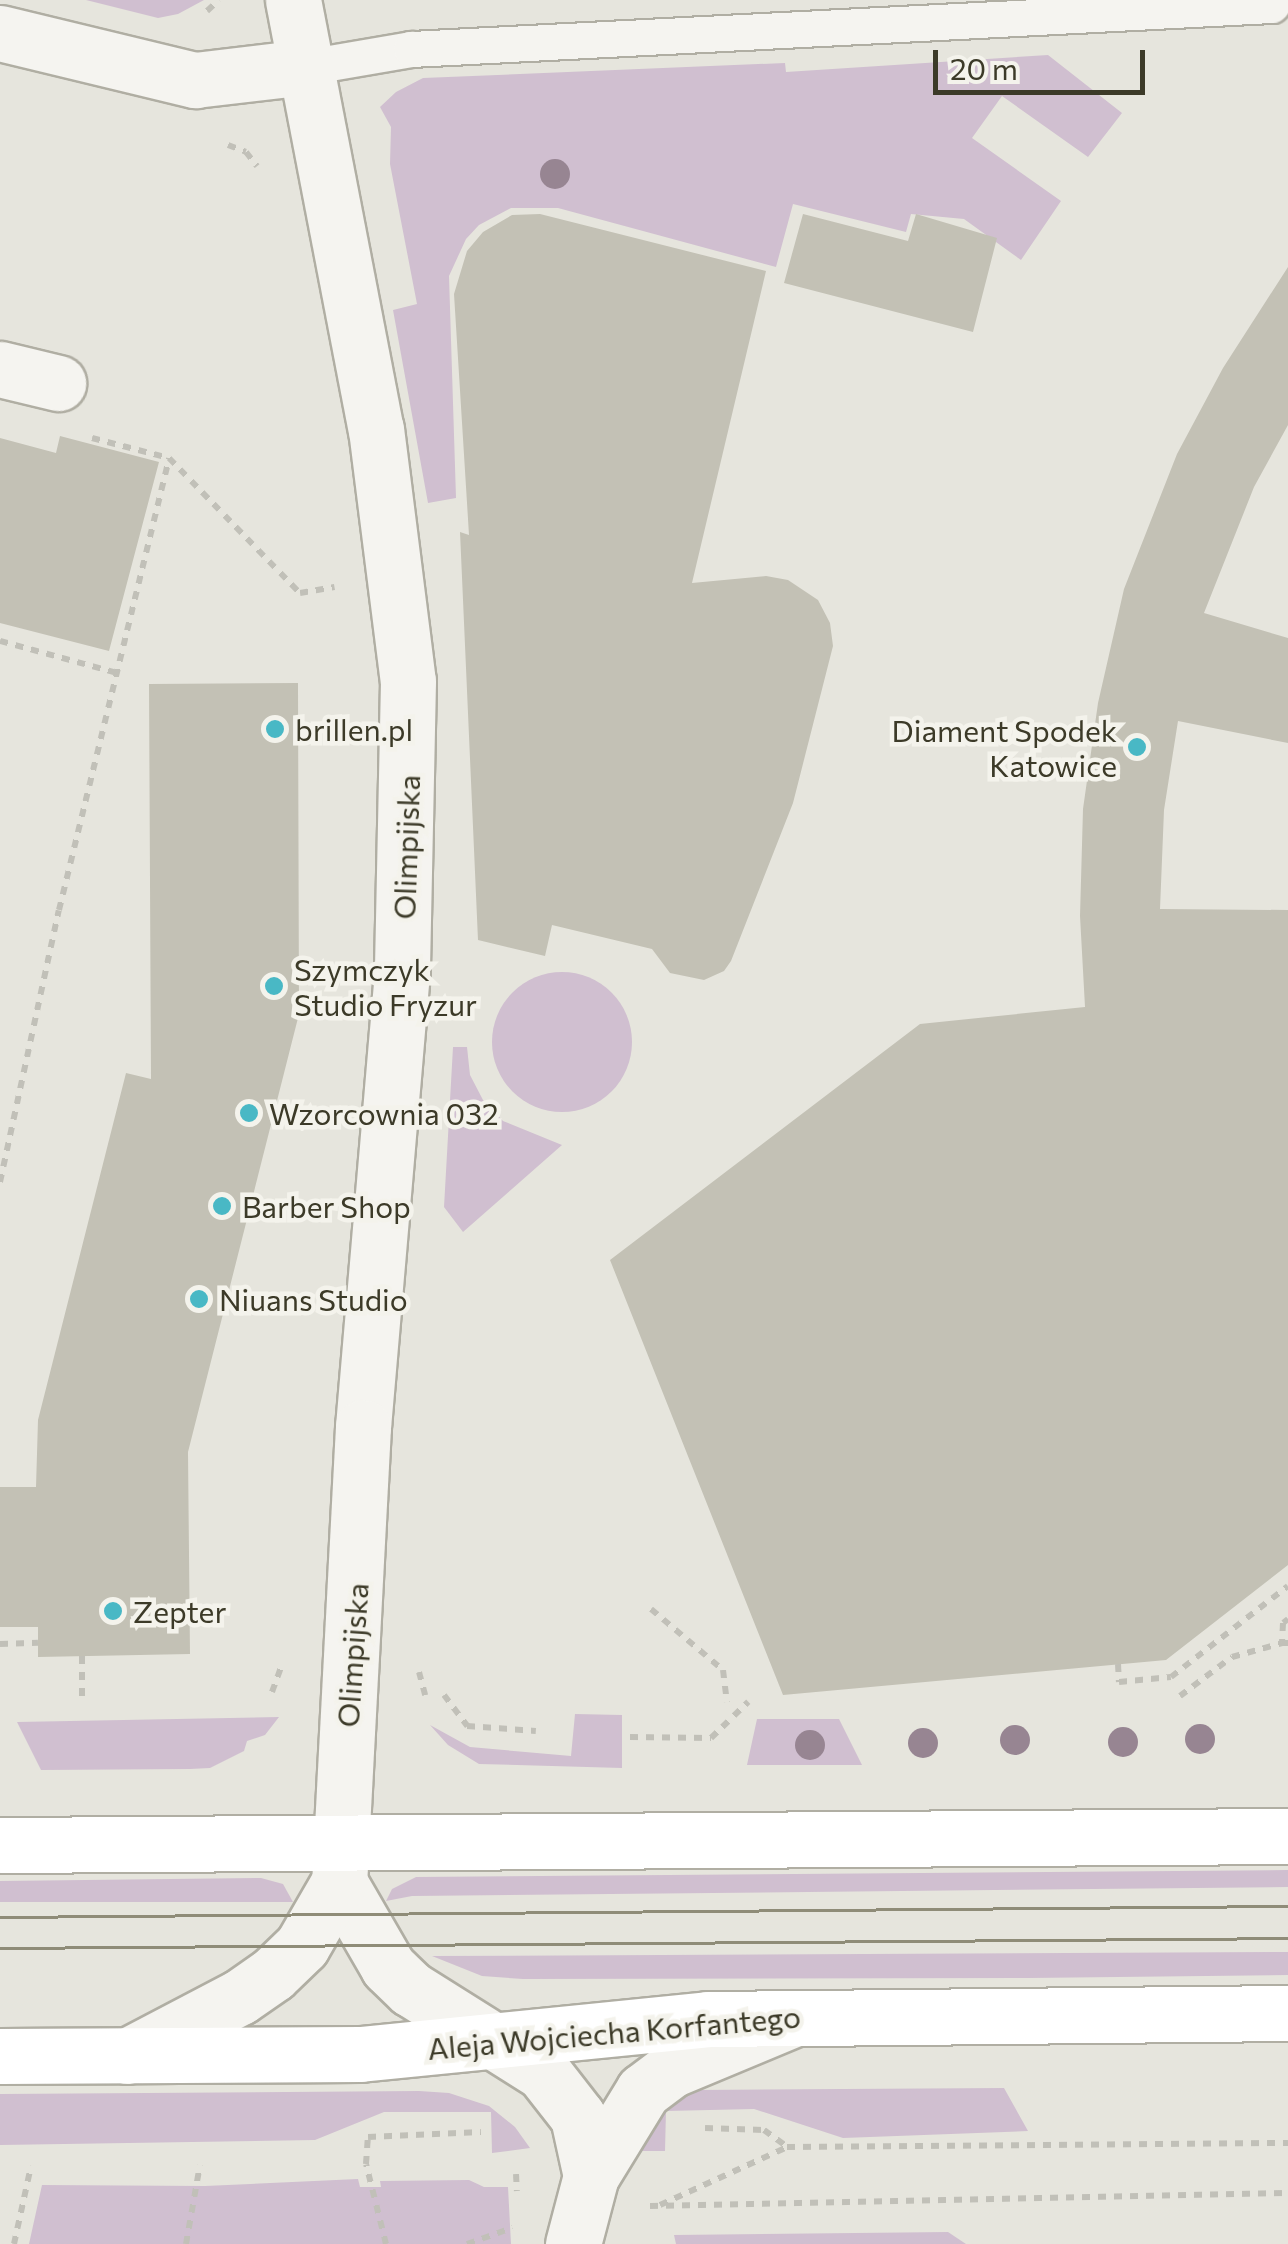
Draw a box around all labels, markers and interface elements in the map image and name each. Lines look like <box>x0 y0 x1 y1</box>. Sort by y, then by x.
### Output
scale bar <box>938 30 1150 92</box>
text: 20 m <box>950 49 1018 86</box>
place label: brillen.pl <box>295 711 413 747</box>
place label: Diament Spodek Katowice <box>892 712 1117 782</box>
marker: brillen.pl <box>264 718 286 740</box>
marker: Diament Spodek Katowice <box>1126 736 1148 758</box>
street label: Olimpijska <box>385 774 427 920</box>
place label: Szymczyk Studio Fryzur <box>294 951 477 1022</box>
marker: Szymczyk Studio Fryzur <box>263 975 285 997</box>
place label: Wzorcownia 032 <box>269 1095 499 1131</box>
marker: Wzorcownia 032 <box>238 1102 260 1124</box>
place label: Barber Shop <box>242 1188 411 1224</box>
marker: Barber Shop <box>211 1195 233 1217</box>
place label: Niuans Studio <box>219 1281 408 1317</box>
marker: Niuans Studio <box>188 1288 210 1310</box>
street label: Olimpijska <box>329 1582 375 1728</box>
place label: Zepter <box>133 1593 226 1629</box>
marker: Zepter <box>102 1600 124 1622</box>
street label: Aleja Wojciecha Korfantego <box>426 1998 802 2066</box>

